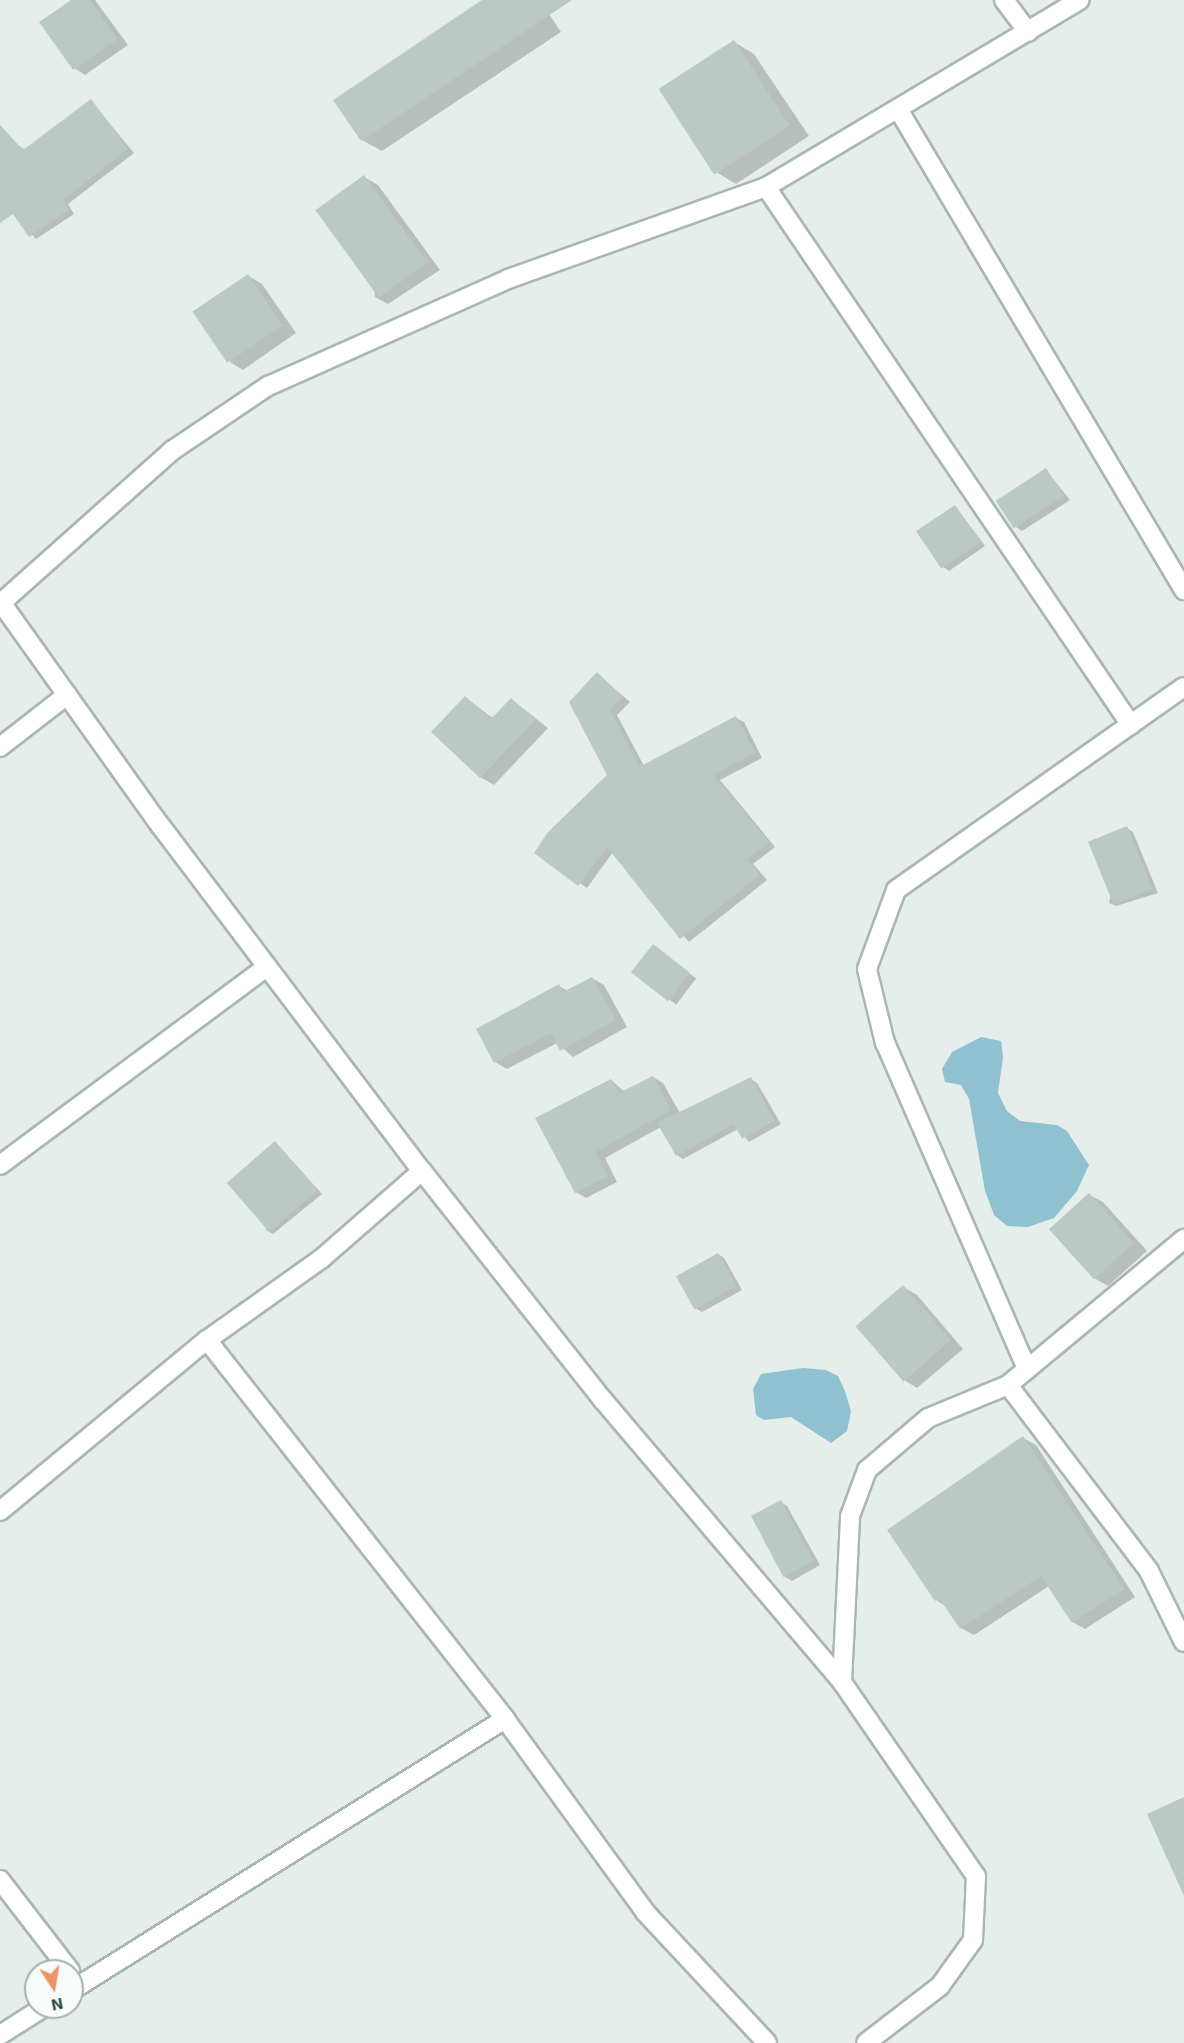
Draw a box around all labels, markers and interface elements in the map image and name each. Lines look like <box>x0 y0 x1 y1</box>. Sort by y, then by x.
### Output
north arrow <box>24 1959 84 2019</box>
text: N <box>50 1995 65 2016</box>

